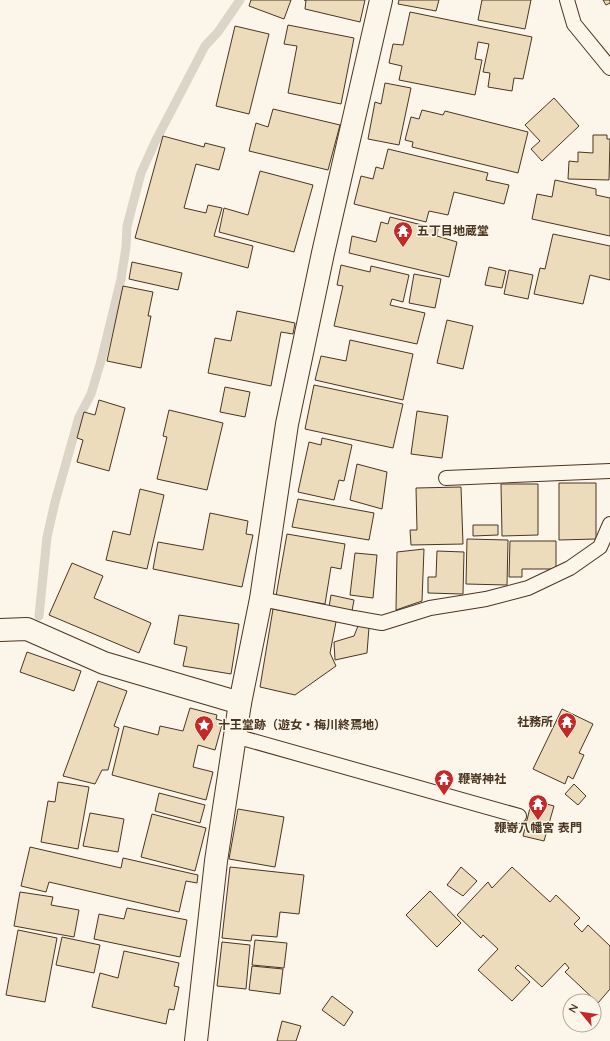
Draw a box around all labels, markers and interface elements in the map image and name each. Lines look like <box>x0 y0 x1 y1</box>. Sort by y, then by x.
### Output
temple icon: 五丁目地蔵堂 <box>392 220 414 248</box>
place label: 五丁目地蔵堂 <box>417 223 489 238</box>
temple icon: 社務所 <box>556 711 578 739</box>
place icon: 十王堂跡（遊女・梅川終焉地） <box>193 714 215 742</box>
place label: 社務所 <box>517 714 553 729</box>
place label: 十王堂跡（遊女・梅川終焉地） <box>218 717 386 732</box>
temple icon: 鞭嵜神社 <box>433 768 455 796</box>
place label: 鞭嵜神社 <box>458 771 506 786</box>
temple icon: 鞭嵜八幡宮 表門 <box>527 793 549 821</box>
place label: 鞭嵜八幡宮 表門 <box>494 820 582 835</box>
north arrow <box>562 993 602 1033</box>
text: N <box>565 1001 581 1015</box>

